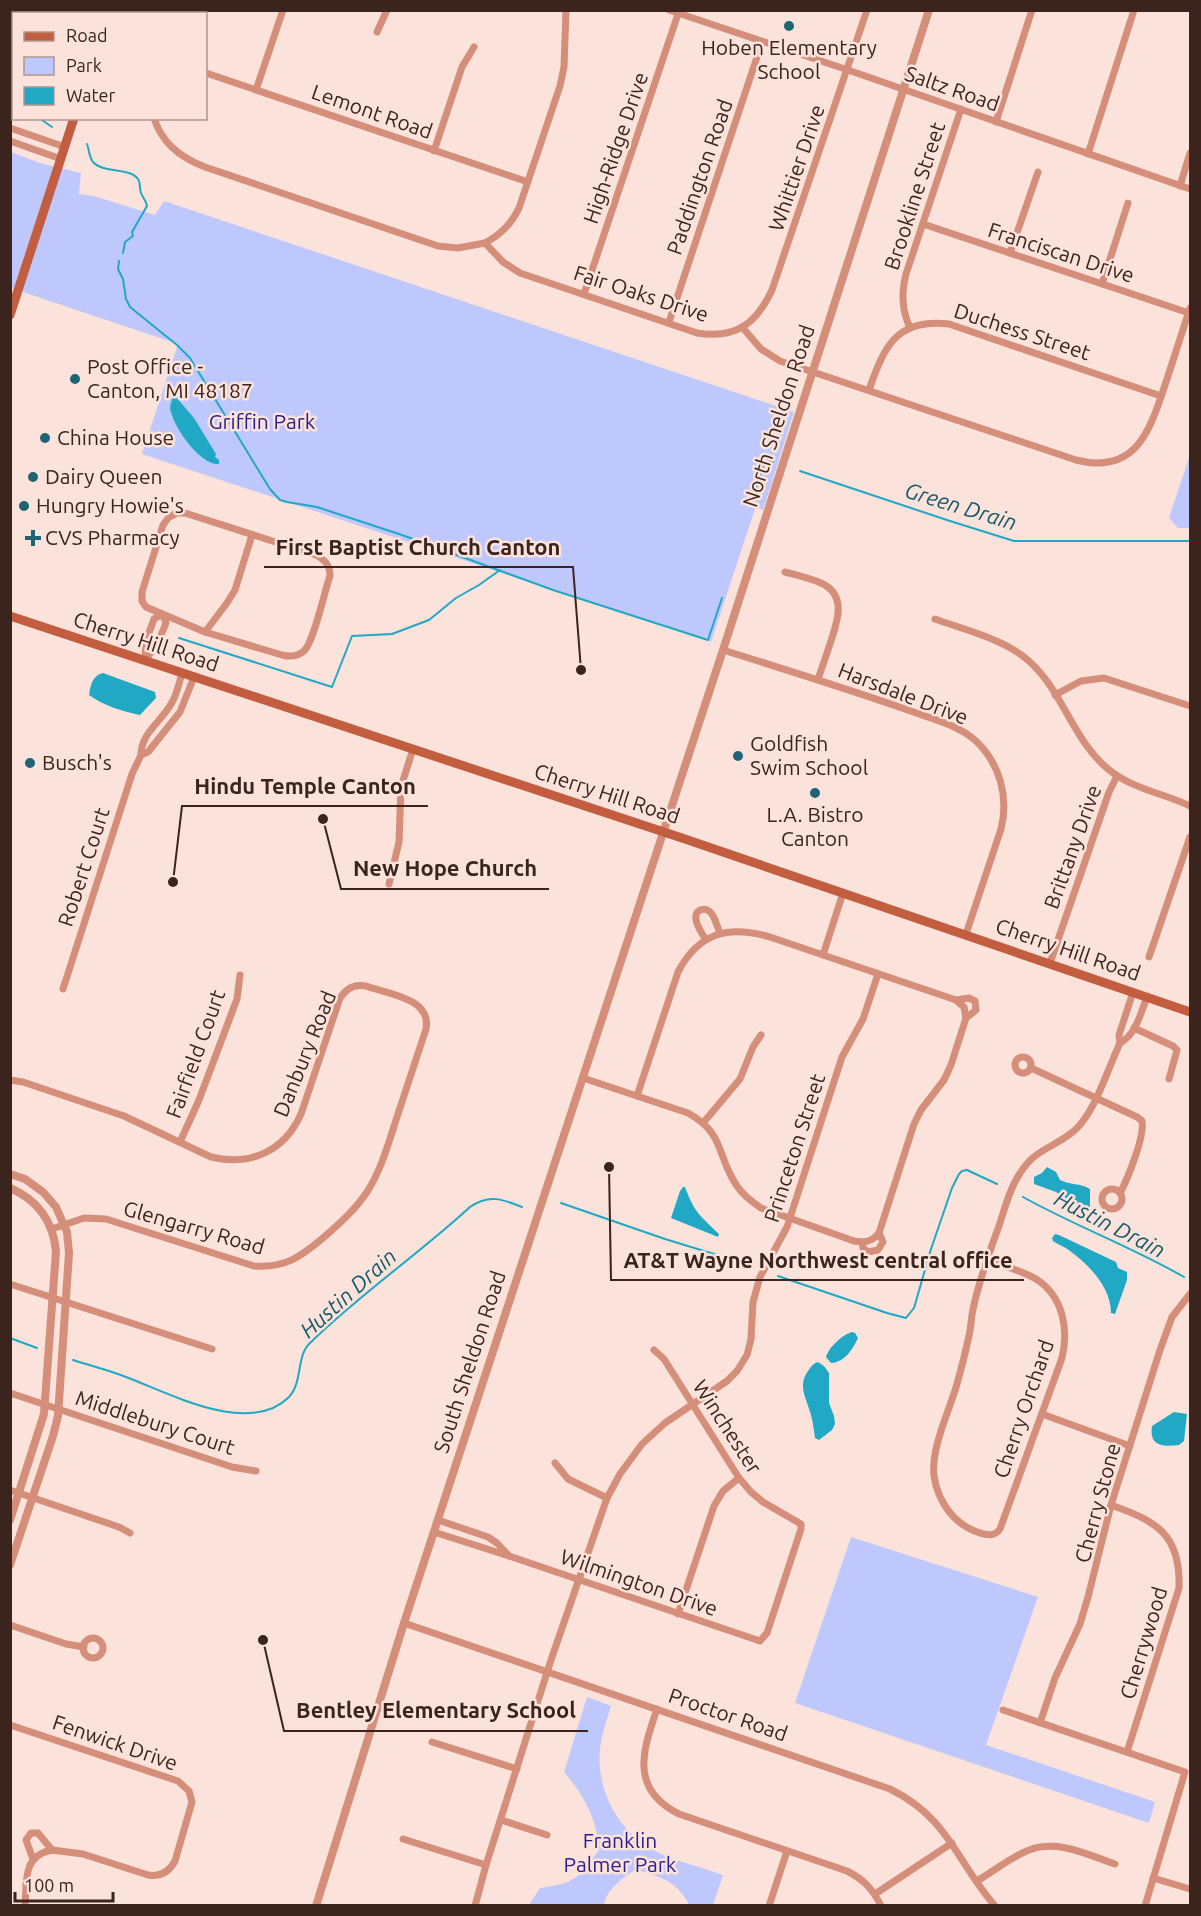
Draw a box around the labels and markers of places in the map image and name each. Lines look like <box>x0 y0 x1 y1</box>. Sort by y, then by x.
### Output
marker: Hoben Elementary School <box>782 19 796 33</box>
place label: Hoben Elementary School <box>701 35 877 83</box>
place label: Post Office - Canton, MI 48187 <box>87 354 253 402</box>
marker: Post Office - Canton, MI 48187 <box>68 372 82 386</box>
place label: China House <box>57 425 174 449</box>
marker: China House <box>38 431 52 445</box>
place label: Dairy Queen <box>45 464 163 488</box>
marker: Dairy Queen <box>26 470 40 484</box>
place label: Hungry Howie's <box>36 493 184 517</box>
marker: Hungry Howie's <box>17 499 31 513</box>
place label: CVS Pharmacy <box>45 525 180 549</box>
callout: First Baptist Church Canton <box>264 527 573 567</box>
marker: CVS Pharmacy <box>26 531 40 545</box>
place label: Goldfish Swim School <box>750 731 868 779</box>
marker: Goldfish Swim School <box>731 749 745 763</box>
place label: Busch's <box>42 750 112 774</box>
marker: Busch's <box>23 756 37 770</box>
callout: Hindu Temple Canton <box>182 766 428 806</box>
marker: L.A. Bistro Canton <box>808 786 822 800</box>
place label: L.A. Bistro Canton <box>766 802 864 850</box>
callout: New Hope Church <box>341 849 549 889</box>
callout: AT&T Wayne Northwest central office <box>611 1240 1024 1280</box>
callout: Bentley Elementary School <box>284 1691 588 1731</box>

